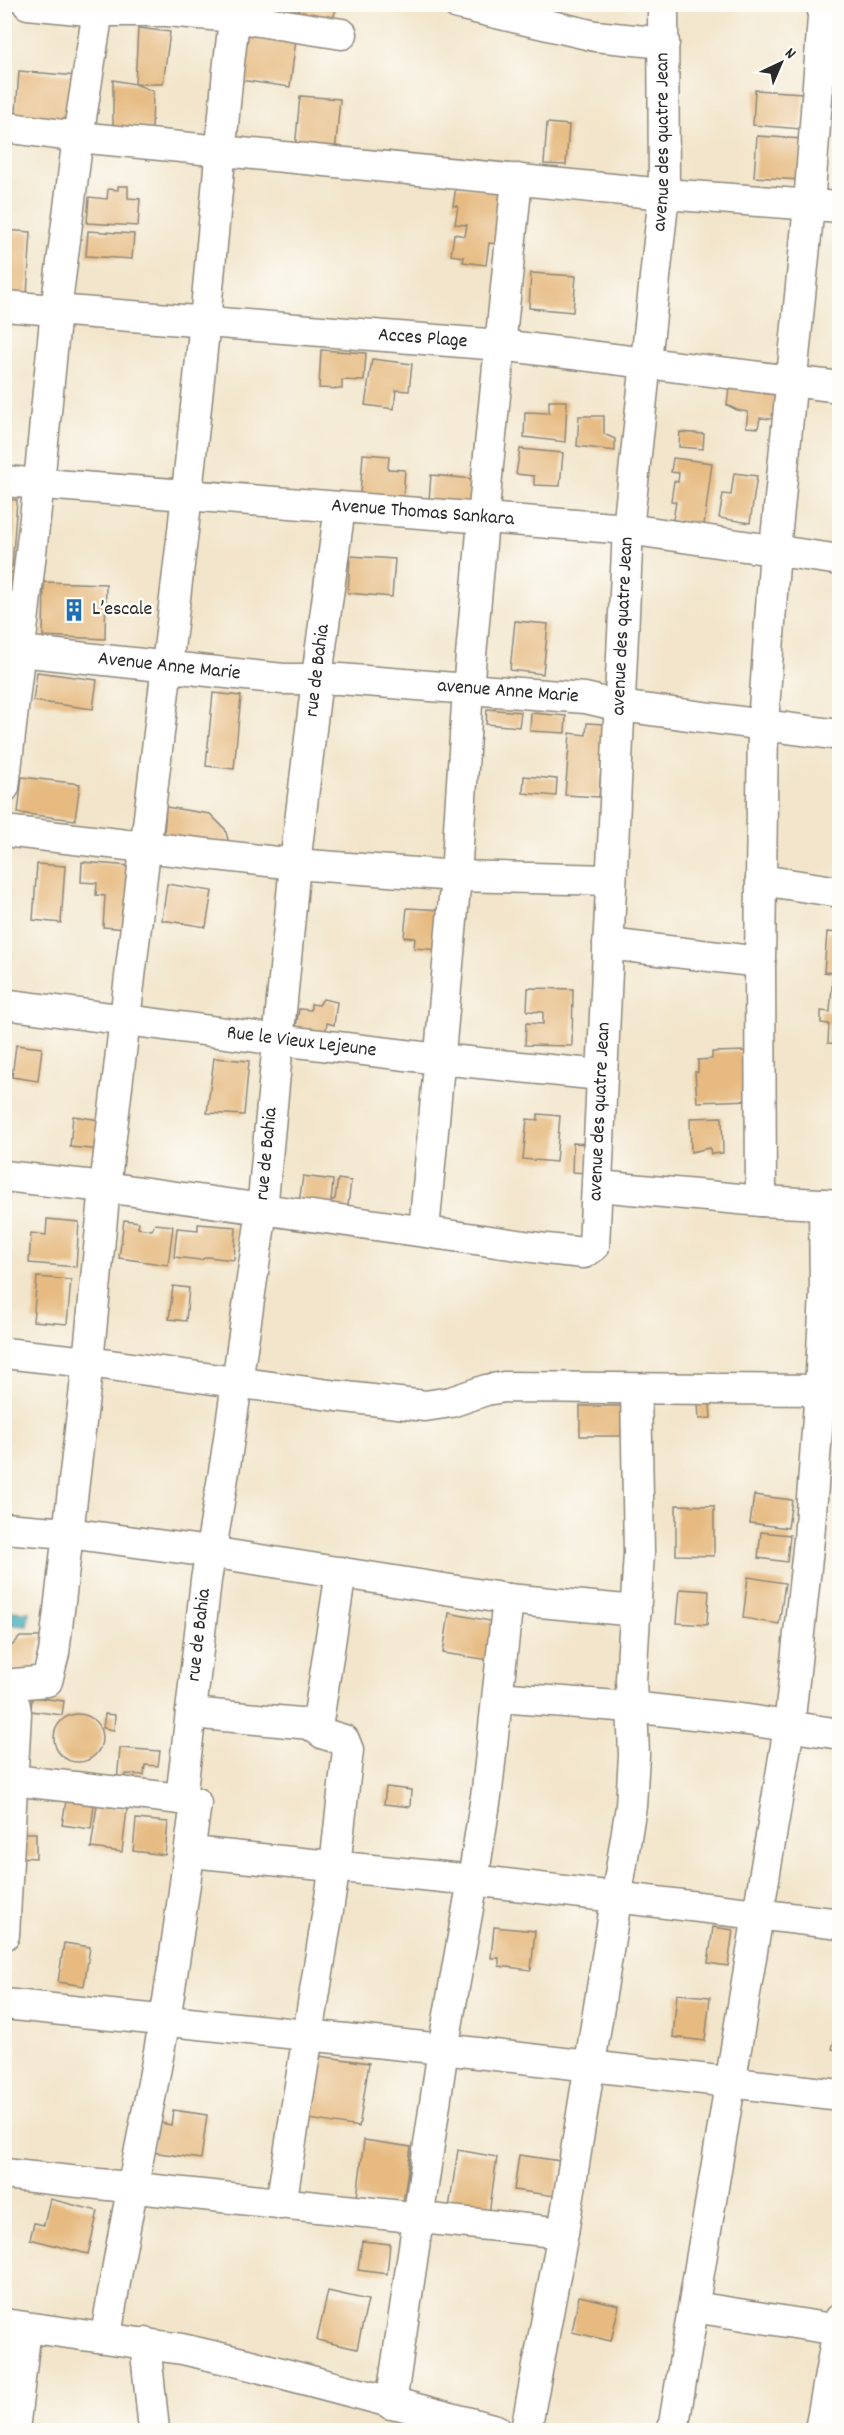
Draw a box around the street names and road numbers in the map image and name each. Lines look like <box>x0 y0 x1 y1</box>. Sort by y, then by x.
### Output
street label: avenue des quatre Jean <box>646 53 678 233</box>
street label: Acces Plage <box>377 321 469 356</box>
street label: Avenue Thomas Sankara <box>330 492 516 534</box>
street label: avenue des quatre Jean <box>605 536 642 716</box>
street label: rue de Bahia <box>299 622 338 719</box>
street label: Avenue Anne Marie <box>96 645 242 688</box>
street label: avenue Anne Marie <box>436 673 580 711</box>
street label: Rue le Vieux Lejeune <box>225 1019 378 1065</box>
street label: avenue des quatre Jean <box>582 1021 619 1202</box>
street label: rue de Bahia <box>249 1106 286 1202</box>
street label: rue de Bahia <box>181 1586 219 1683</box>

